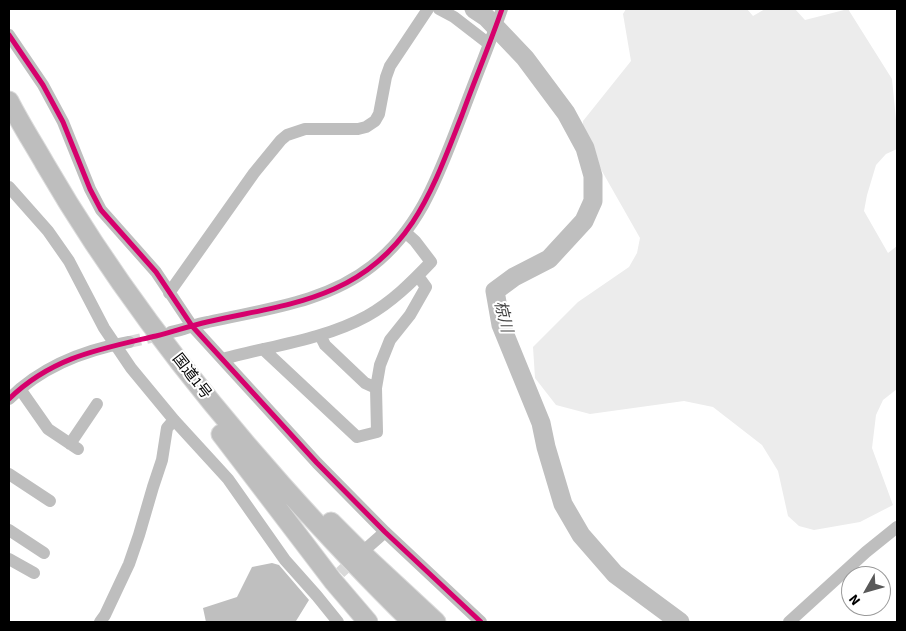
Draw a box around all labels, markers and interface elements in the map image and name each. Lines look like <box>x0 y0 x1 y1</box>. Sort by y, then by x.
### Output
water label: 椋川 <box>489 299 515 335</box>
street label: 国道1号 <box>168 351 214 403</box>
north arrow <box>841 566 891 616</box>
text: N <box>844 590 866 609</box>

